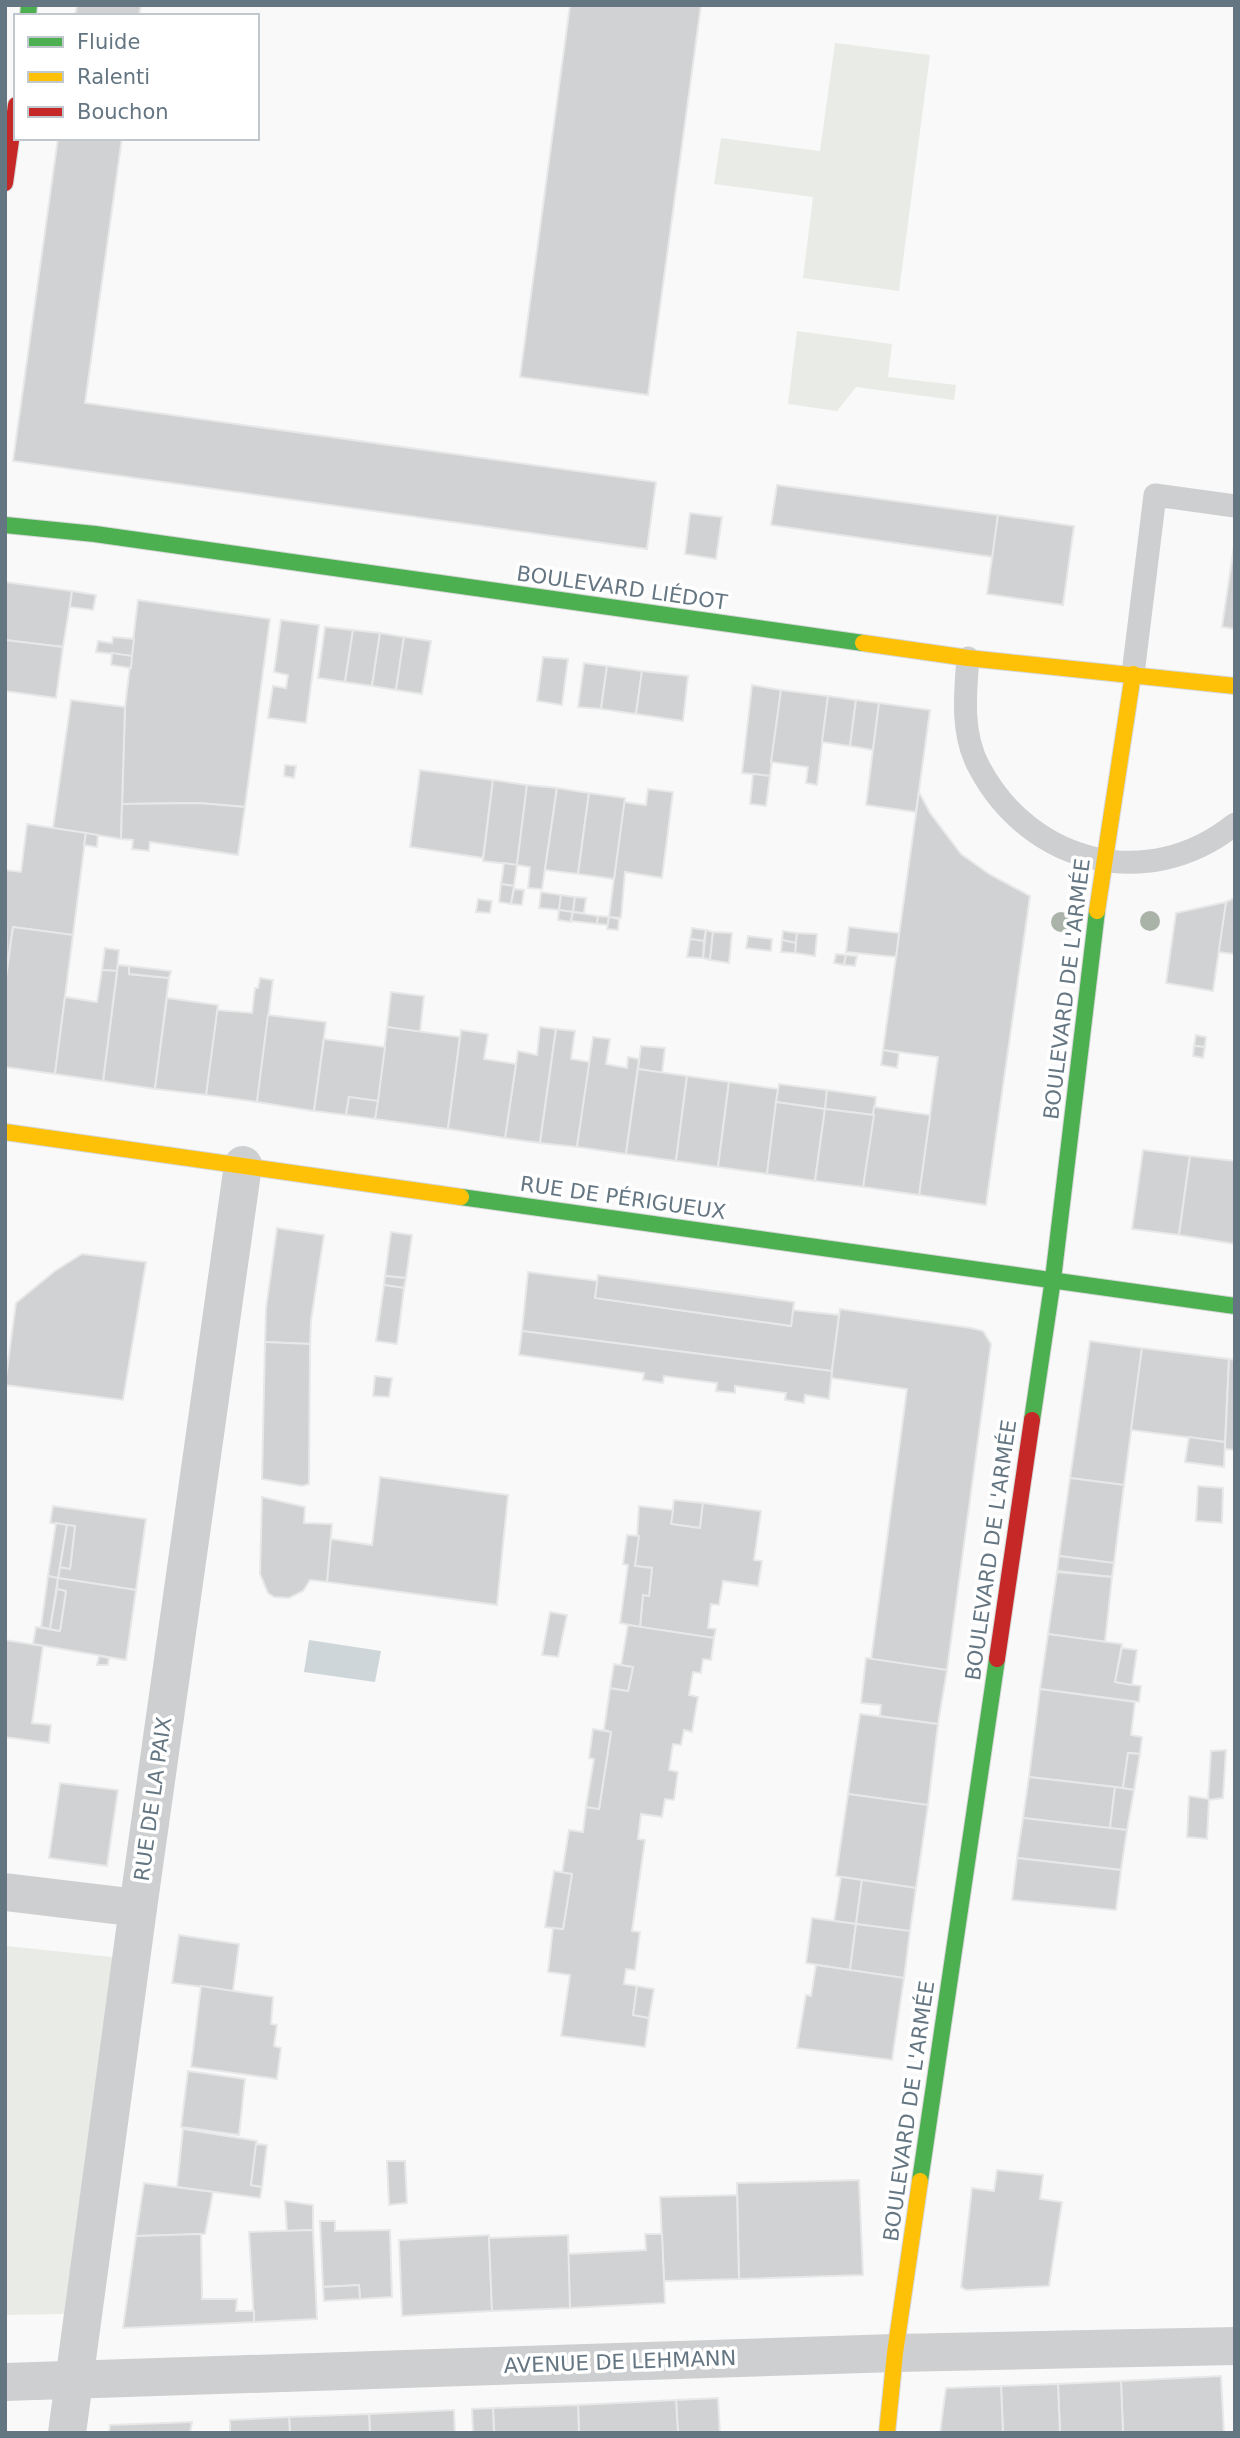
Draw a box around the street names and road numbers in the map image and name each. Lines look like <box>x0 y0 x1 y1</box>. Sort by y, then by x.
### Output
street label: BOULEVARD LIÉDOT <box>515 560 729 615</box>
street label: BOULEVARD DE L'ARMÉE <box>1038 857 1095 1121</box>
street label: RUE DE PÉRIGUEUX <box>519 1171 728 1224</box>
street label: BOULEVARD DE L'ARMÉE <box>960 1418 1021 1682</box>
street label: RUE DE LA PAIX <box>130 1715 176 1883</box>
street label: BOULEVARD DE L'ARMÉE <box>878 1979 939 2243</box>
street label: AVENUE DE LEHMANN <box>503 2346 737 2378</box>

